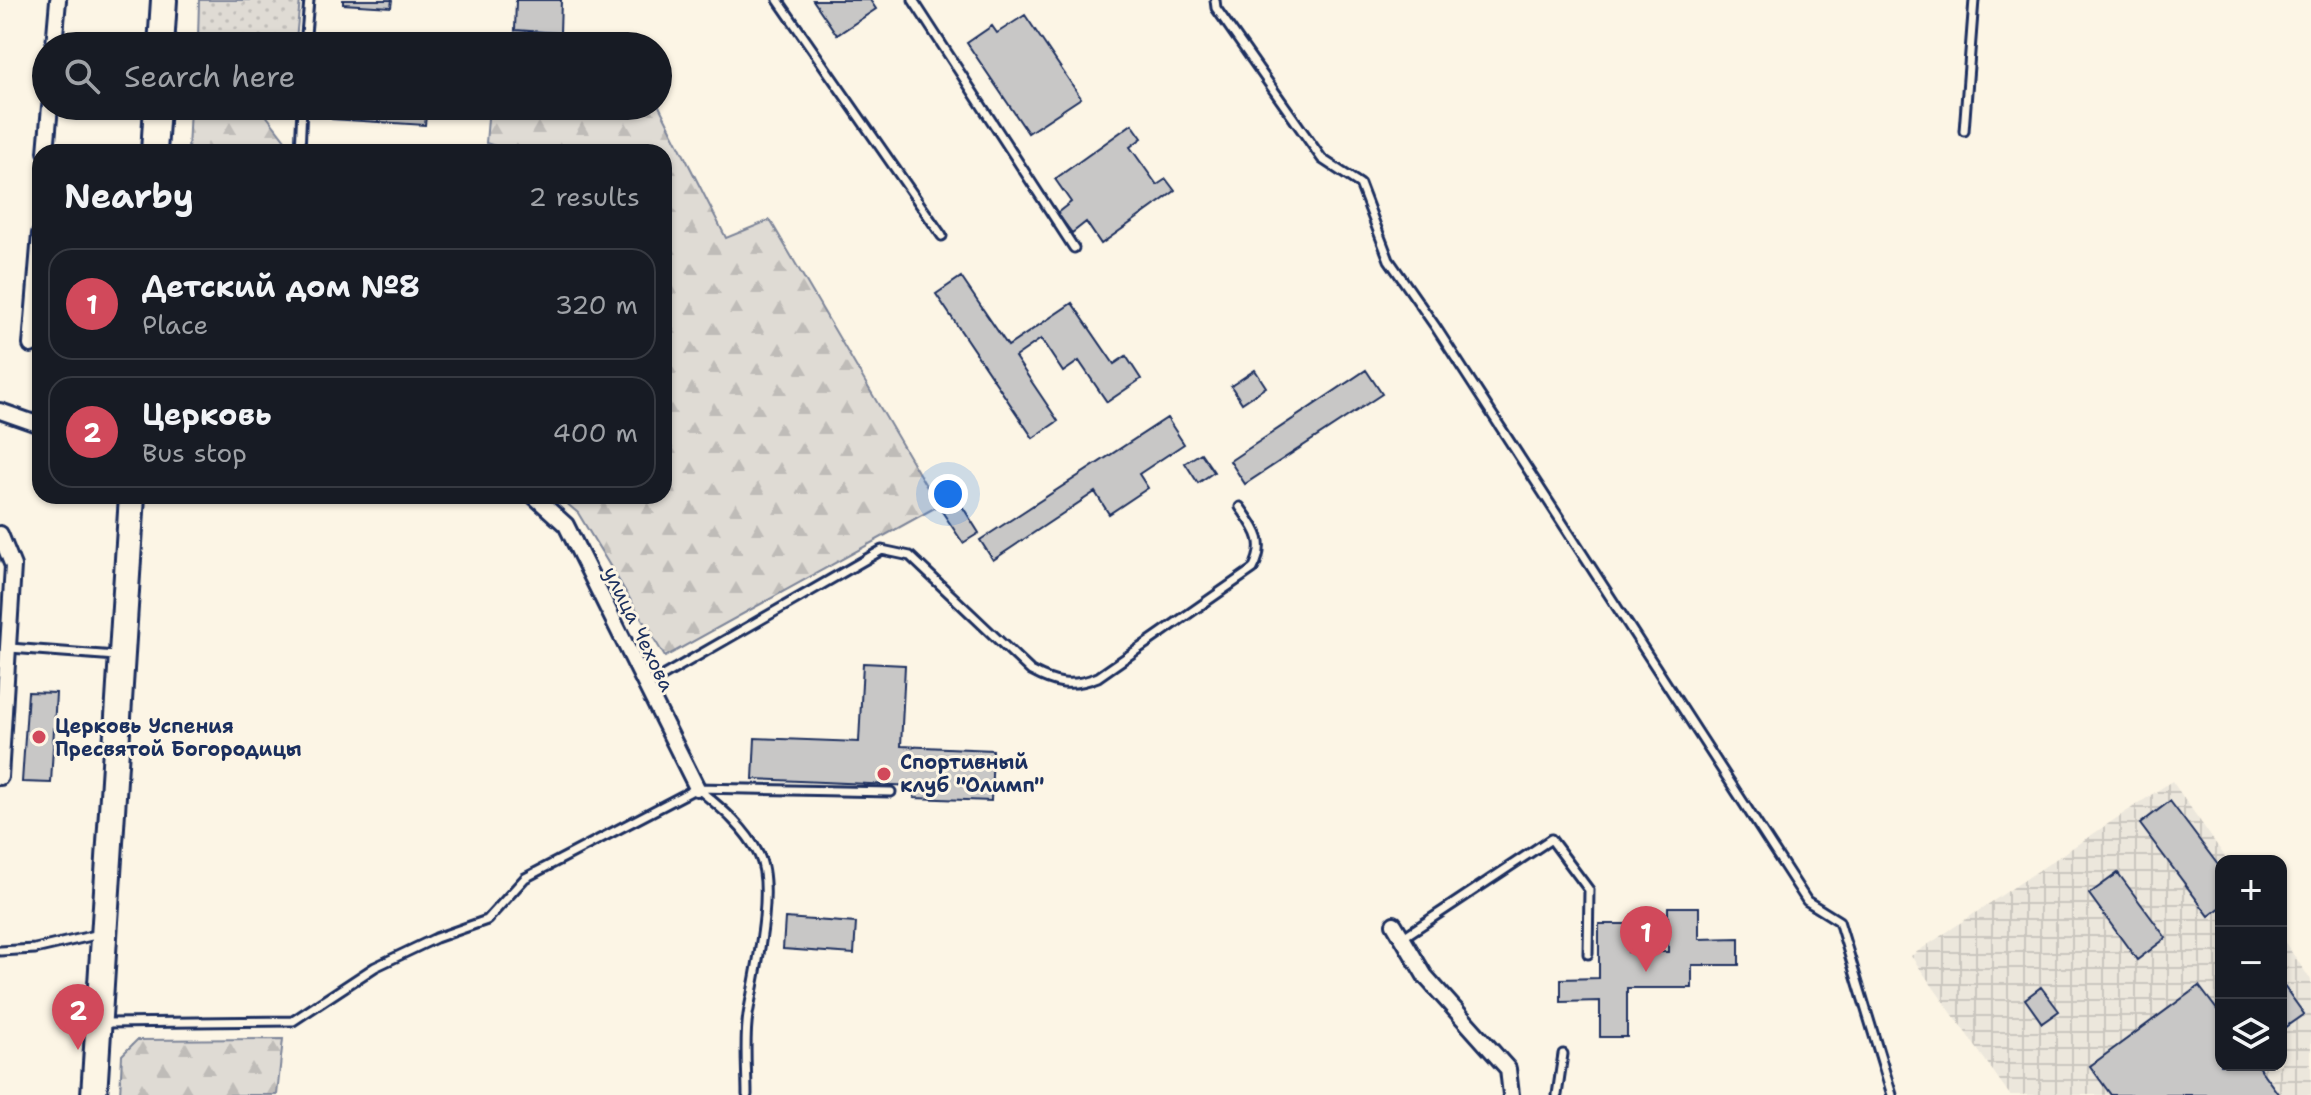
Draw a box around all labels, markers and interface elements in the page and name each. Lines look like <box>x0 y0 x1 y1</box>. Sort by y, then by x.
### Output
search box <box>32 32 672 120</box>
icon: search <box>60 54 104 98</box>
text: Search here <box>124 56 295 97</box>
text: Nearby <box>64 173 194 219</box>
text: 2 results <box>528 179 640 214</box>
text: Детский дом №8 <box>142 266 420 307</box>
text: 1 <box>86 287 98 322</box>
text: 320 m <box>555 287 638 322</box>
text: Place <box>142 307 208 342</box>
text: Церковь <box>142 394 271 435</box>
text: 2 <box>83 415 101 450</box>
text: 400 m <box>553 415 638 450</box>
text: Bus stop <box>142 435 247 470</box>
your location <box>928 474 968 514</box>
street label: улица Чехова <box>598 562 681 696</box>
place label: Церковь Успения Пресвятой Богородицы <box>55 713 302 762</box>
marker: Церковь Успения Пресвятой Богородицы <box>30 728 48 746</box>
place label: Спортивный клуб "Олимп" <box>900 749 1044 798</box>
marker: Спортивный клуб "Олимп" <box>875 765 893 783</box>
map controls <box>2215 855 2287 1071</box>
button: + <box>2215 855 2287 927</box>
pin: 1 <box>1620 906 1672 972</box>
button: − <box>2215 927 2287 999</box>
pin: 2 <box>52 984 104 1050</box>
button: layers <box>2215 999 2287 1071</box>

